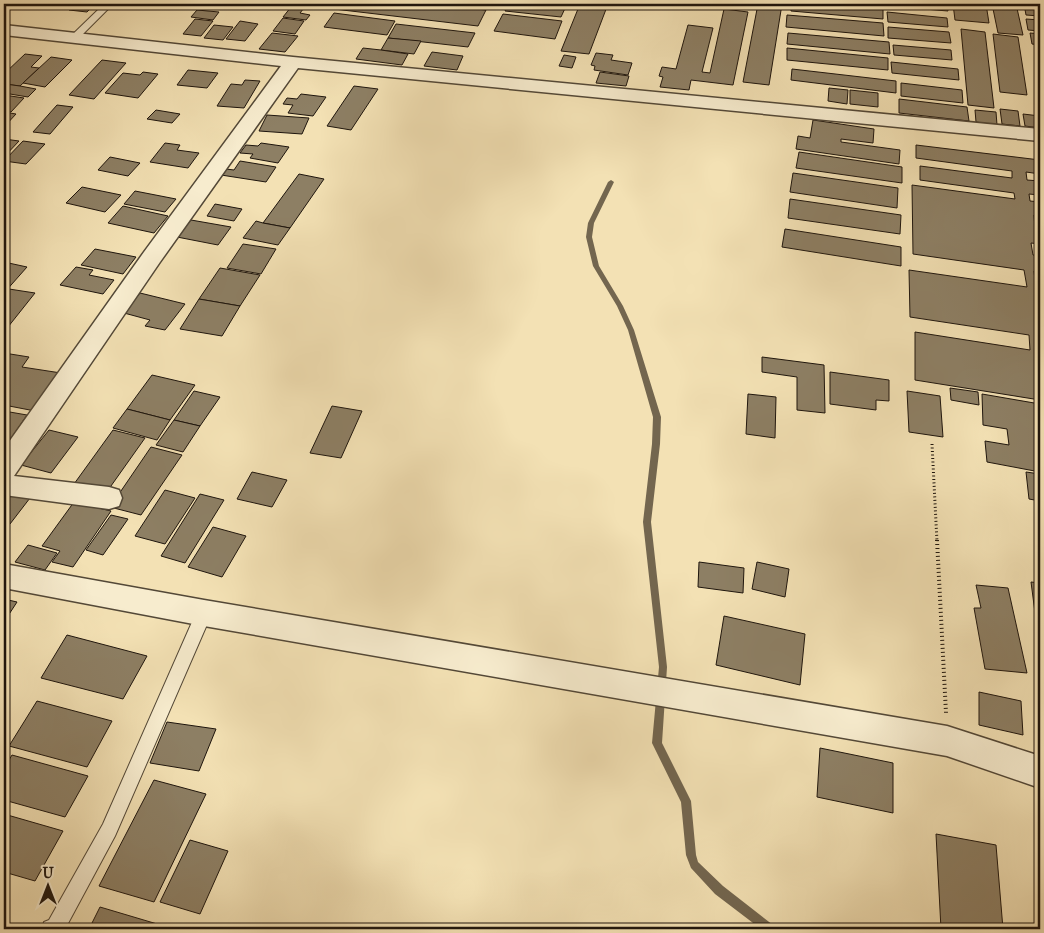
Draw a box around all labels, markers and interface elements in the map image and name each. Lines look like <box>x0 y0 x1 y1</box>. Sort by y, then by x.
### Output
north arrow <box>22 860 72 910</box>
text: U <box>42 865 54 882</box>

